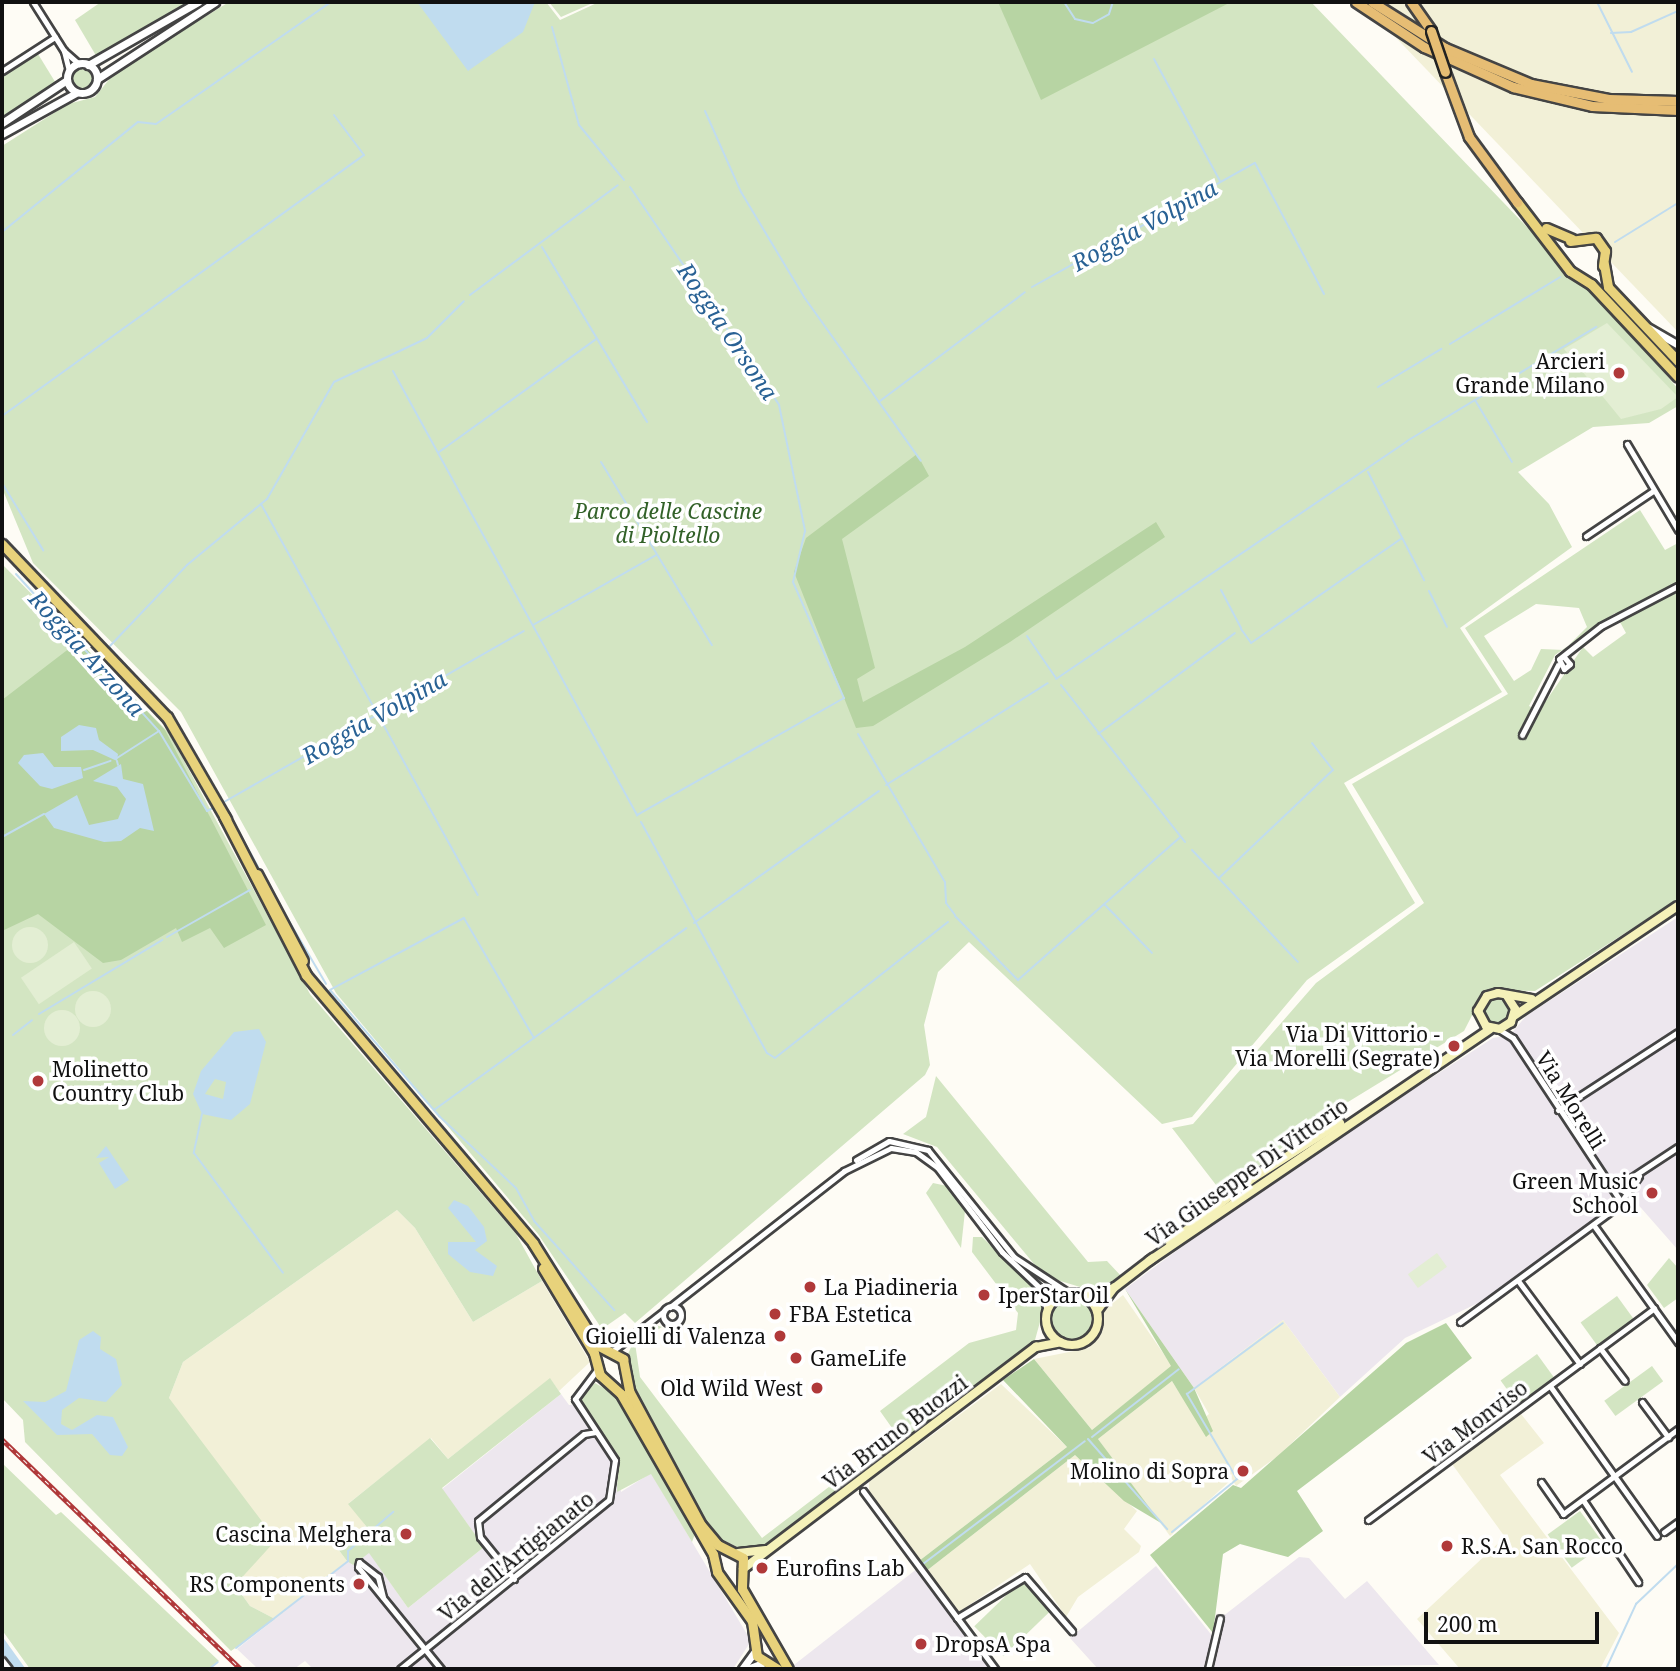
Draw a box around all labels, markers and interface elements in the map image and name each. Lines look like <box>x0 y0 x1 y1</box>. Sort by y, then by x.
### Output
water label: Roggia Volpina <box>1066 174 1222 276</box>
water label: Roggia Orsona <box>672 257 784 405</box>
place label: Arcieri Grande Milano <box>1455 348 1605 398</box>
marker: Arcieri Grande Milano <box>1611 365 1627 381</box>
park label: Parco delle Cascine di Pioltello <box>574 498 762 548</box>
water label: Roggia Arzona <box>23 585 151 721</box>
water label: Roggia Volpina <box>297 665 451 769</box>
place label: Via Di Vittorio - Via Morelli (Segrate) <box>1235 1021 1440 1071</box>
marker: Via Di Vittorio - Via Morelli (Segrate) <box>1446 1038 1462 1054</box>
street label: Via Morelli <box>1531 1046 1611 1154</box>
place label: Molinetto Country Club <box>52 1056 184 1106</box>
marker: Molinetto Country Club <box>30 1073 46 1089</box>
street label: Via Giuseppe Di Vittorio <box>1141 1093 1353 1251</box>
place label: Green Music School <box>1512 1168 1638 1218</box>
marker: Green Music School <box>1644 1185 1660 1201</box>
place label: La Piadineria <box>824 1274 958 1300</box>
marker: La Piadineria <box>802 1279 818 1295</box>
place label: IperStarOil <box>998 1282 1109 1308</box>
marker: IperStarOil <box>976 1287 992 1303</box>
place label: FBA Estetica <box>789 1301 912 1327</box>
marker: FBA Estetica <box>767 1306 783 1322</box>
place label: Gioielli di Valenza <box>585 1323 766 1349</box>
marker: Gioielli di Valenza <box>772 1328 788 1344</box>
place label: GameLife <box>810 1345 907 1371</box>
marker: GameLife <box>788 1350 804 1366</box>
street label: Via Bruno Buozzi <box>818 1370 972 1494</box>
place label: Old Wild West <box>660 1375 803 1401</box>
street label: Via Monviso <box>1418 1375 1532 1469</box>
marker: Old Wild West <box>809 1380 825 1396</box>
place label: Molino di Sopra <box>1070 1458 1229 1484</box>
marker: Molino di Sopra <box>1235 1463 1251 1479</box>
street label: Via dell'Artigianato <box>434 1486 598 1626</box>
place label: Cascina Melghera <box>215 1521 392 1547</box>
marker: Cascina Melghera <box>398 1526 414 1542</box>
place label: R.S.A. San Rocco <box>1461 1533 1623 1559</box>
marker: R.S.A. San Rocco <box>1439 1538 1455 1554</box>
place label: Eurofins Lab <box>776 1555 905 1581</box>
marker: Eurofins Lab <box>754 1560 770 1576</box>
place label: RS Components <box>189 1571 345 1597</box>
marker: RS Components <box>351 1576 367 1592</box>
scale bar <box>1428 1598 1603 1642</box>
text: 200 m <box>1437 1610 1498 1638</box>
place label: DropsA Spa <box>935 1631 1051 1657</box>
marker: DropsA Spa <box>913 1636 929 1652</box>

